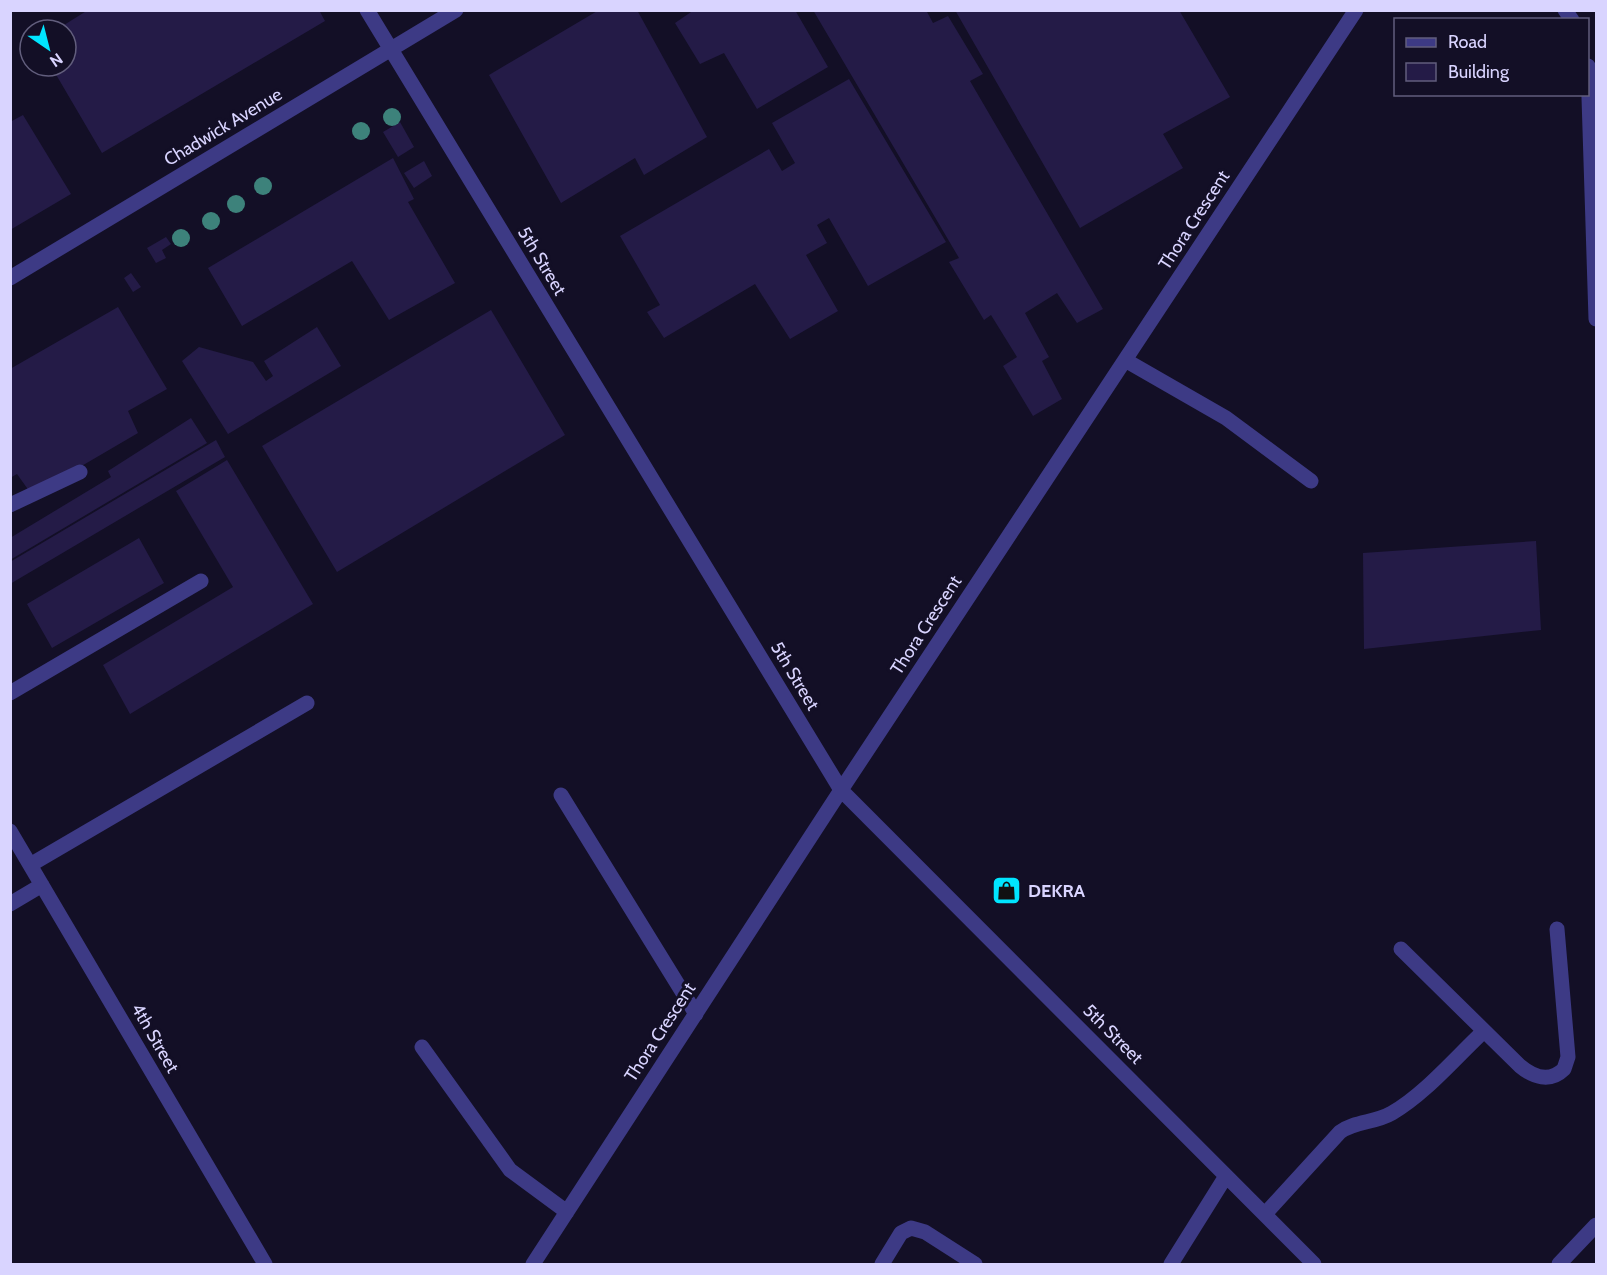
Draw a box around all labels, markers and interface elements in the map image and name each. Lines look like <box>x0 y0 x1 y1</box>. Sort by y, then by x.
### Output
north arrow <box>18 18 78 78</box>
legend <box>1394 18 1589 96</box>
text: Road <box>1448 31 1487 53</box>
text: N <box>46 49 66 71</box>
text: Building <box>1448 61 1510 83</box>
street label: Chadwick Avenue <box>160 83 286 171</box>
street label: Thora Crescent <box>1154 166 1234 274</box>
street label: 5th Street <box>513 223 571 299</box>
street label: Thora Crescent <box>886 571 966 679</box>
street label: 5th Street <box>766 638 824 714</box>
shop icon: DEKRA <box>991 875 1023 907</box>
place label: DEKRA <box>1028 880 1086 902</box>
street label: Thora Crescent <box>620 978 700 1086</box>
street label: 4th Street <box>126 999 184 1077</box>
street label: 5th Street <box>1078 999 1148 1069</box>

